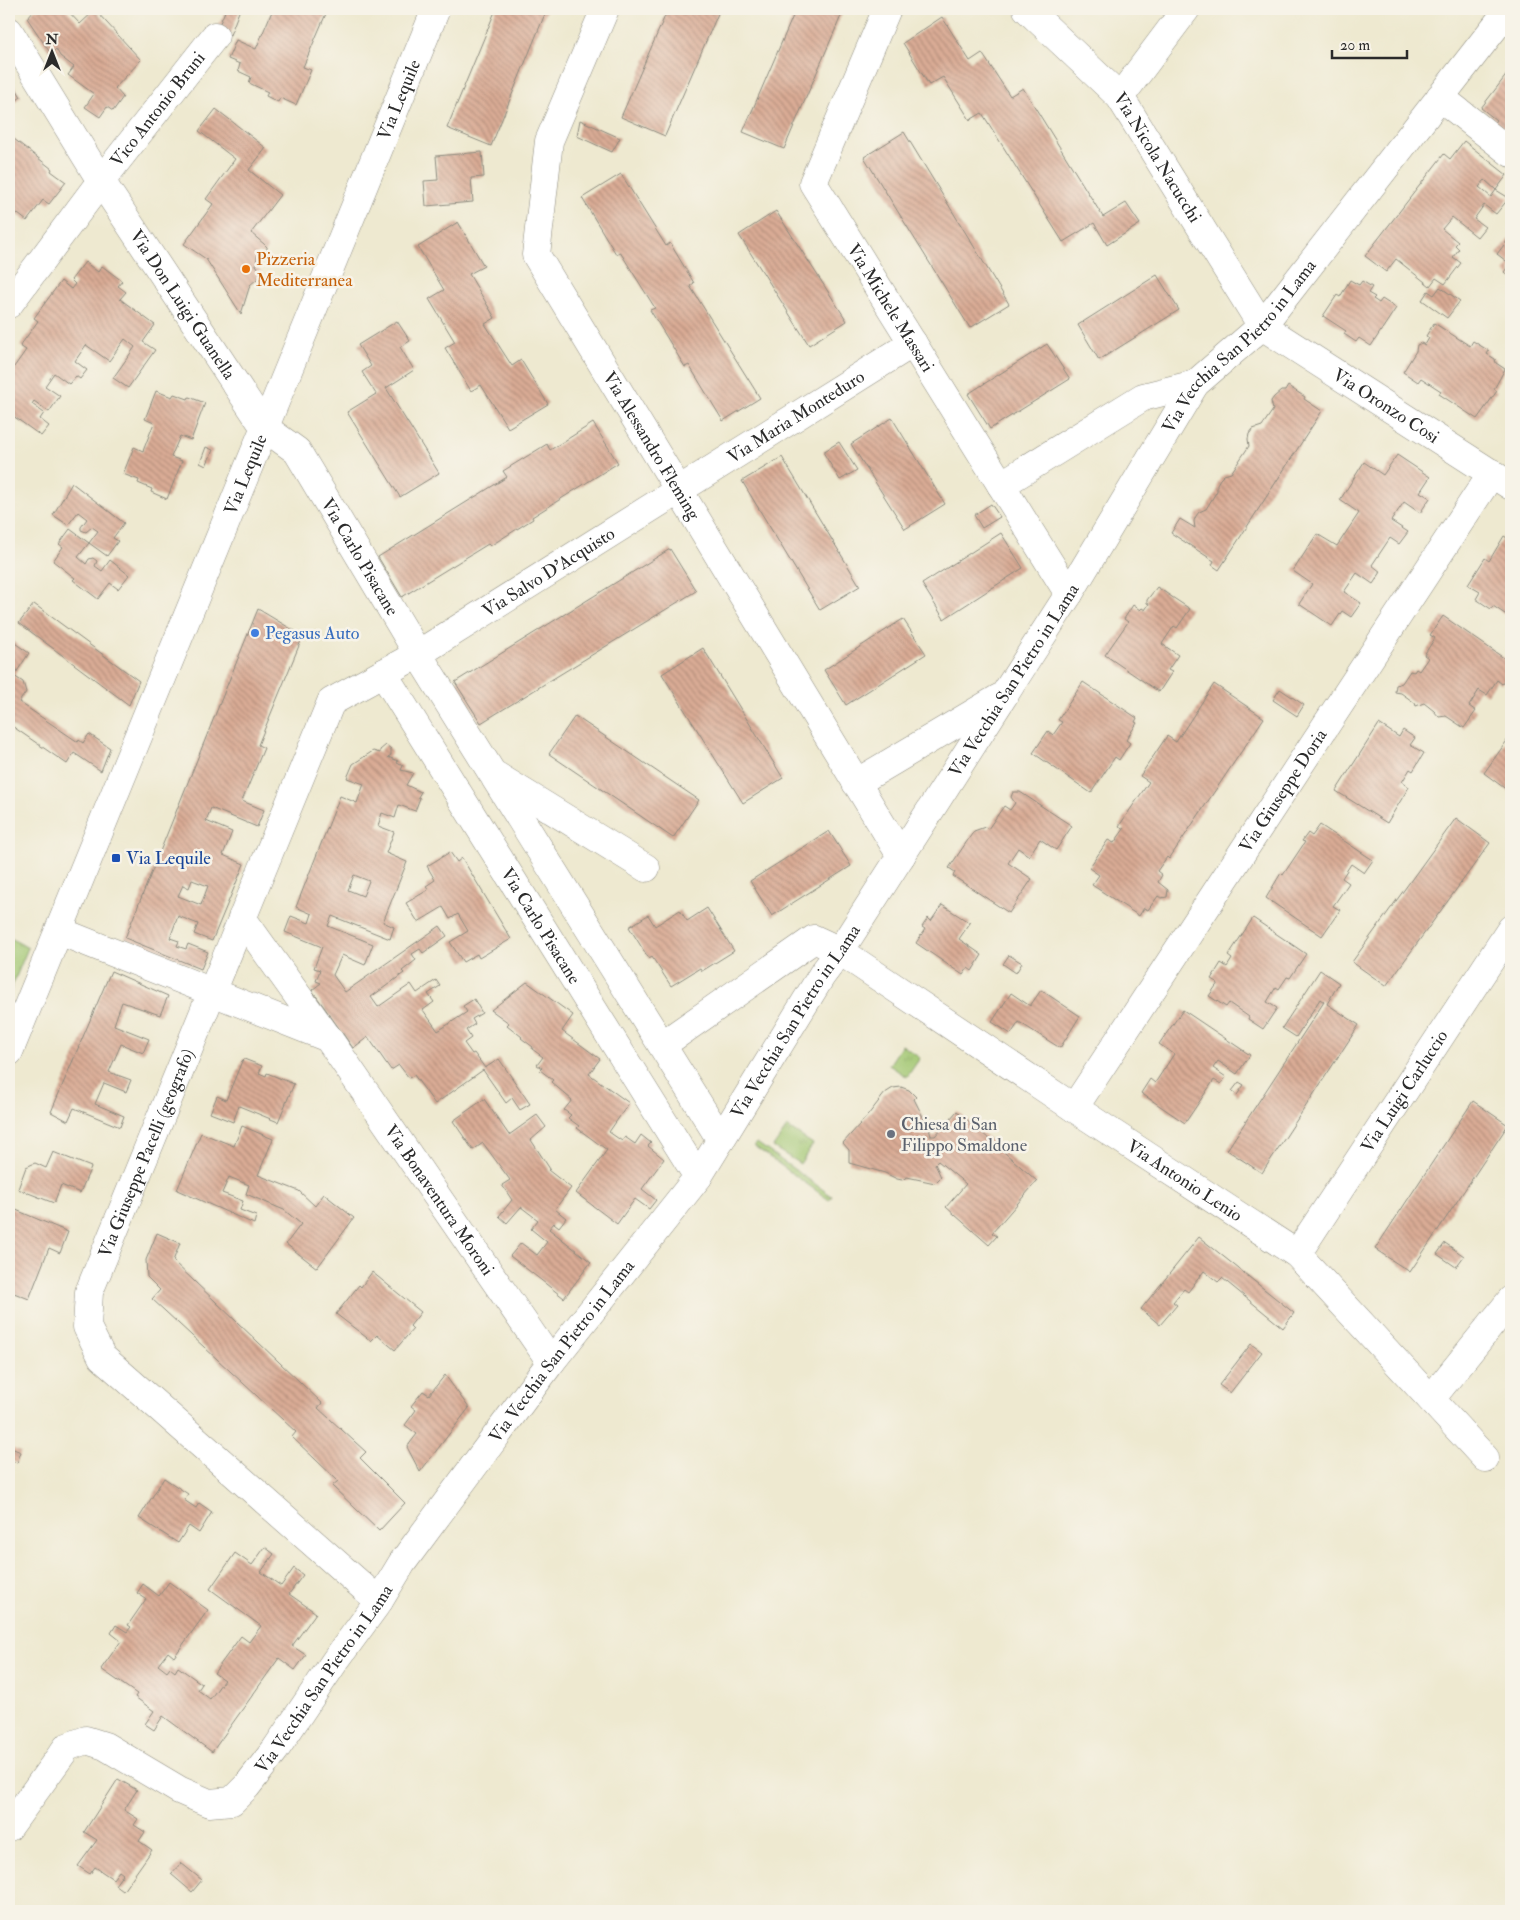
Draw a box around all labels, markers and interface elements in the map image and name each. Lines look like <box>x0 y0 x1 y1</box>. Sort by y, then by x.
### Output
north arrow <box>28 28 78 78</box>
scale bar <box>1332 28 1408 60</box>
text: N <box>45 31 59 48</box>
text: 20 m <box>1340 36 1370 55</box>
street label: Vico Antonio Bruni <box>105 47 210 171</box>
street label: Via Lequile <box>372 56 426 143</box>
street label: Via Nicola Nacucchi <box>1108 88 1207 227</box>
street label: Via Don Luigi Guanella <box>125 225 241 384</box>
street label: Via Michele Massari <box>842 239 939 376</box>
place label: Pizzeria Mediterranea <box>256 248 353 292</box>
street label: Via Vecchia San Pietro in Lama <box>1157 254 1322 437</box>
marker: Pizzeria Mediterranea <box>240 263 252 275</box>
street label: Via Oronzo Cosi <box>1329 363 1444 448</box>
street label: Via Maria Monteduro <box>723 365 869 468</box>
street label: Via Alessandro Fleming <box>598 367 706 525</box>
street label: Via Lequile <box>219 430 272 518</box>
street label: Via Carlo Pisacane <box>316 494 404 620</box>
street label: Via Salvo D'Acquisto <box>478 522 619 622</box>
street label: Via Vecchia San Pietro in Lama <box>943 579 1084 781</box>
place label: Pegasus Auto <box>265 622 360 645</box>
marker: Pegasus Auto <box>249 627 261 639</box>
street label: Via Giuseppe Doria <box>1234 724 1332 857</box>
place label: Via Lequile <box>126 847 211 870</box>
marker: Via Lequile <box>110 852 122 864</box>
street label: Via Carlo Pisacane <box>496 863 586 989</box>
street label: Via Vecchia San Pietro in Lama <box>725 920 866 1122</box>
street label: Via Luigi Carluccio <box>1356 1025 1453 1157</box>
street label: Via Giuseppe Pacelli (geografo) <box>93 1045 199 1261</box>
place label: Chiesa di San Filippo Smaldone <box>901 1113 1028 1157</box>
street label: Via Bonaventura Moroni <box>379 1120 499 1280</box>
marker: Chiesa di San Filippo Smaldone <box>885 1128 897 1140</box>
street label: Via Antonio Lenio <box>1123 1134 1247 1227</box>
street label: Via Vecchia San Pietro in Lama <box>484 1255 640 1447</box>
street label: Via Vecchia San Pietro in Lama <box>250 1580 398 1778</box>

